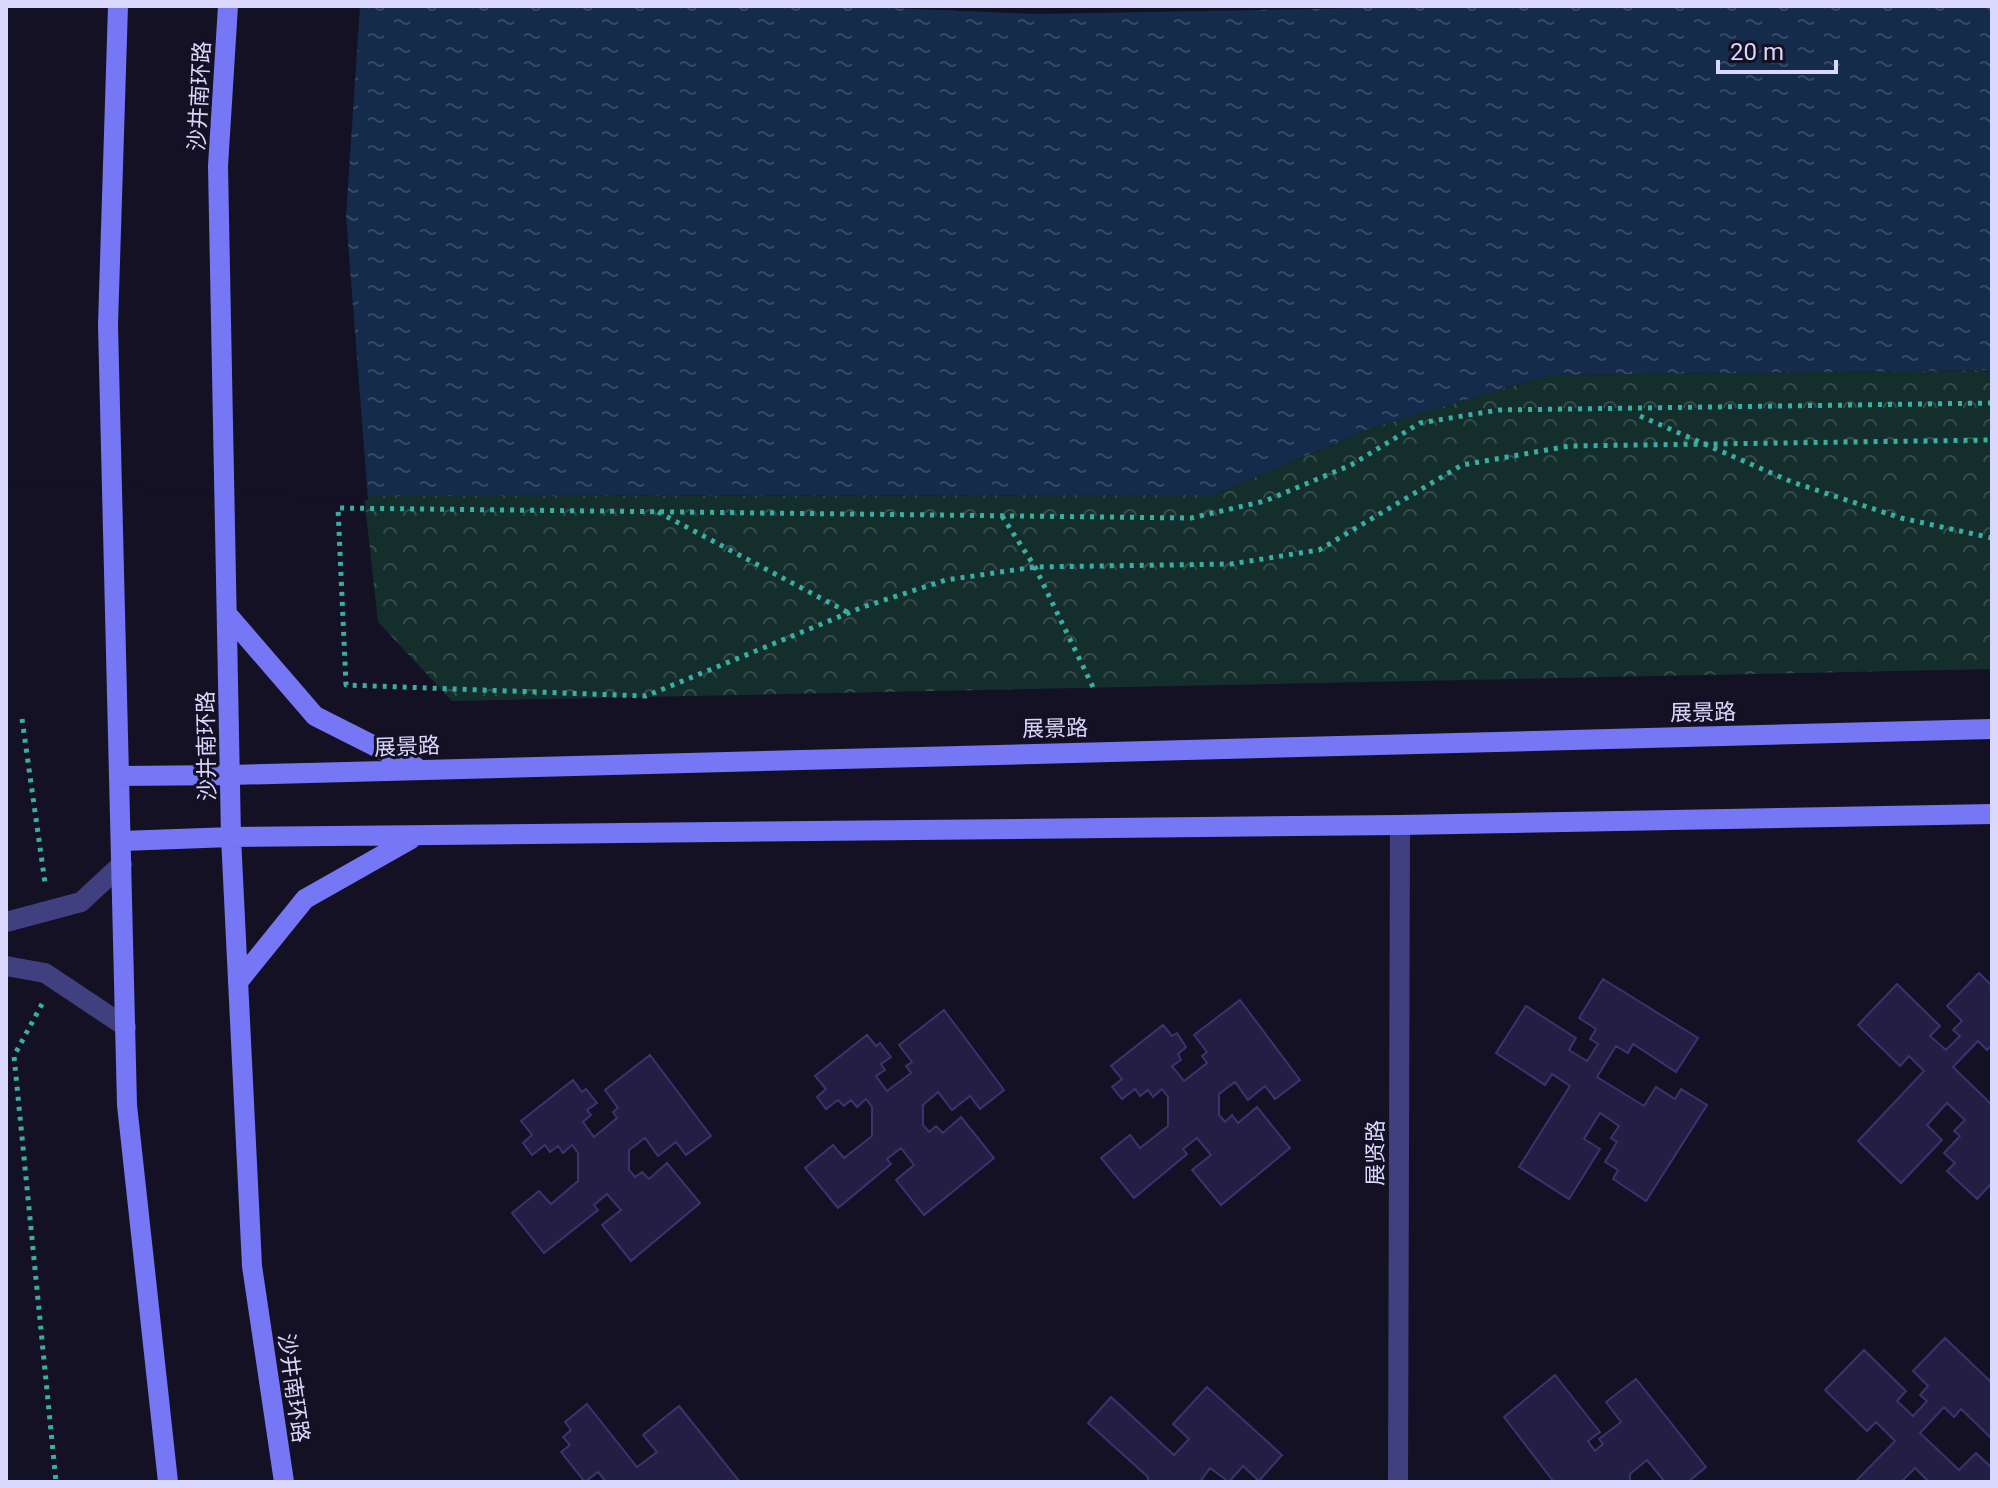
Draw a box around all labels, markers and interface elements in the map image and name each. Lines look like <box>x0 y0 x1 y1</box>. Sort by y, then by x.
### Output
scale bar <box>1718 24 1836 74</box>
text: 20 m <box>1730 38 1784 66</box>
street label: 沙井南环路 <box>184 40 215 152</box>
street label: 沙井南环路 <box>193 691 220 801</box>
street label: 展景路 <box>1670 699 1736 726</box>
street label: 展景路 <box>1022 715 1088 742</box>
street label: 展景路 <box>374 733 440 760</box>
street label: 展贤路 <box>1363 1120 1388 1186</box>
street label: 沙井南环路 <box>273 1332 314 1444</box>

